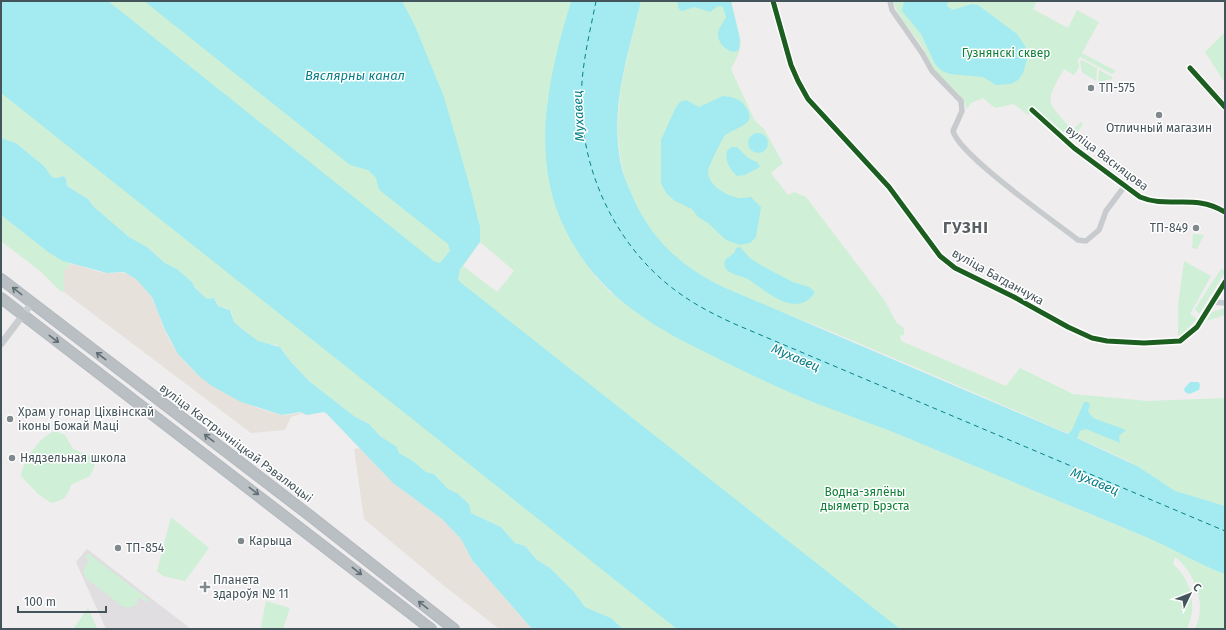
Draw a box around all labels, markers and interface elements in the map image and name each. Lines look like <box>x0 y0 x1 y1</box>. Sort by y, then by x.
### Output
park label: Гузнянскі сквер <box>962 46 1050 60</box>
water label: Вяслярны канал <box>305 68 405 83</box>
place label: ТП-575 <box>1099 81 1135 95</box>
marker: ТП-575 <box>1086 83 1096 93</box>
water label: Мухавец <box>570 90 587 142</box>
marker: Отличный магазин <box>1154 110 1164 120</box>
place label: Отличный магазин <box>1106 121 1212 135</box>
street label: вуліца Васняцова <box>1063 122 1151 194</box>
district label: ГУЗНІ <box>943 218 989 237</box>
place label: ТП-849 <box>1150 221 1188 235</box>
marker: ТП-849 <box>1191 223 1201 233</box>
street label: вуліца Багданчука <box>950 246 1046 308</box>
one-way arrow <box>11 287 22 296</box>
one-way arrow <box>49 334 60 343</box>
water label: Мухавец <box>769 341 822 374</box>
one-way arrow <box>96 352 107 360</box>
street label: вуліца Кастрычніцкай Рэвалюцыі <box>157 381 315 505</box>
place label: Храм у гонар Ціхвінскай іконы Божай Маці <box>18 405 154 433</box>
marker: Храм у гонар Ціхвінскай іконы Божай Маці <box>5 414 15 424</box>
one-way arrow <box>203 434 214 443</box>
place label: Нядзельная школа <box>20 451 126 465</box>
marker: Нядзельная школа <box>7 453 17 463</box>
water label: Мухавец <box>1068 465 1121 498</box>
park label: Водна-зялёны дыяметр Брэста <box>821 485 909 513</box>
one-way arrow <box>248 487 259 496</box>
place label: Карыца <box>249 534 292 548</box>
marker: Карыца <box>236 536 246 546</box>
place label: ТП-854 <box>126 541 165 555</box>
marker: ТП-854 <box>113 543 123 553</box>
one-way arrow <box>351 567 362 576</box>
place label: Планета здароўя № 11 <box>213 573 289 601</box>
north arrow <box>1170 574 1210 614</box>
text: С <box>1190 581 1204 595</box>
marker: Планета здароўя № 11 <box>200 582 210 592</box>
scale bar <box>18 588 106 614</box>
text: 100 m <box>24 595 56 609</box>
one-way arrow <box>418 601 429 609</box>

